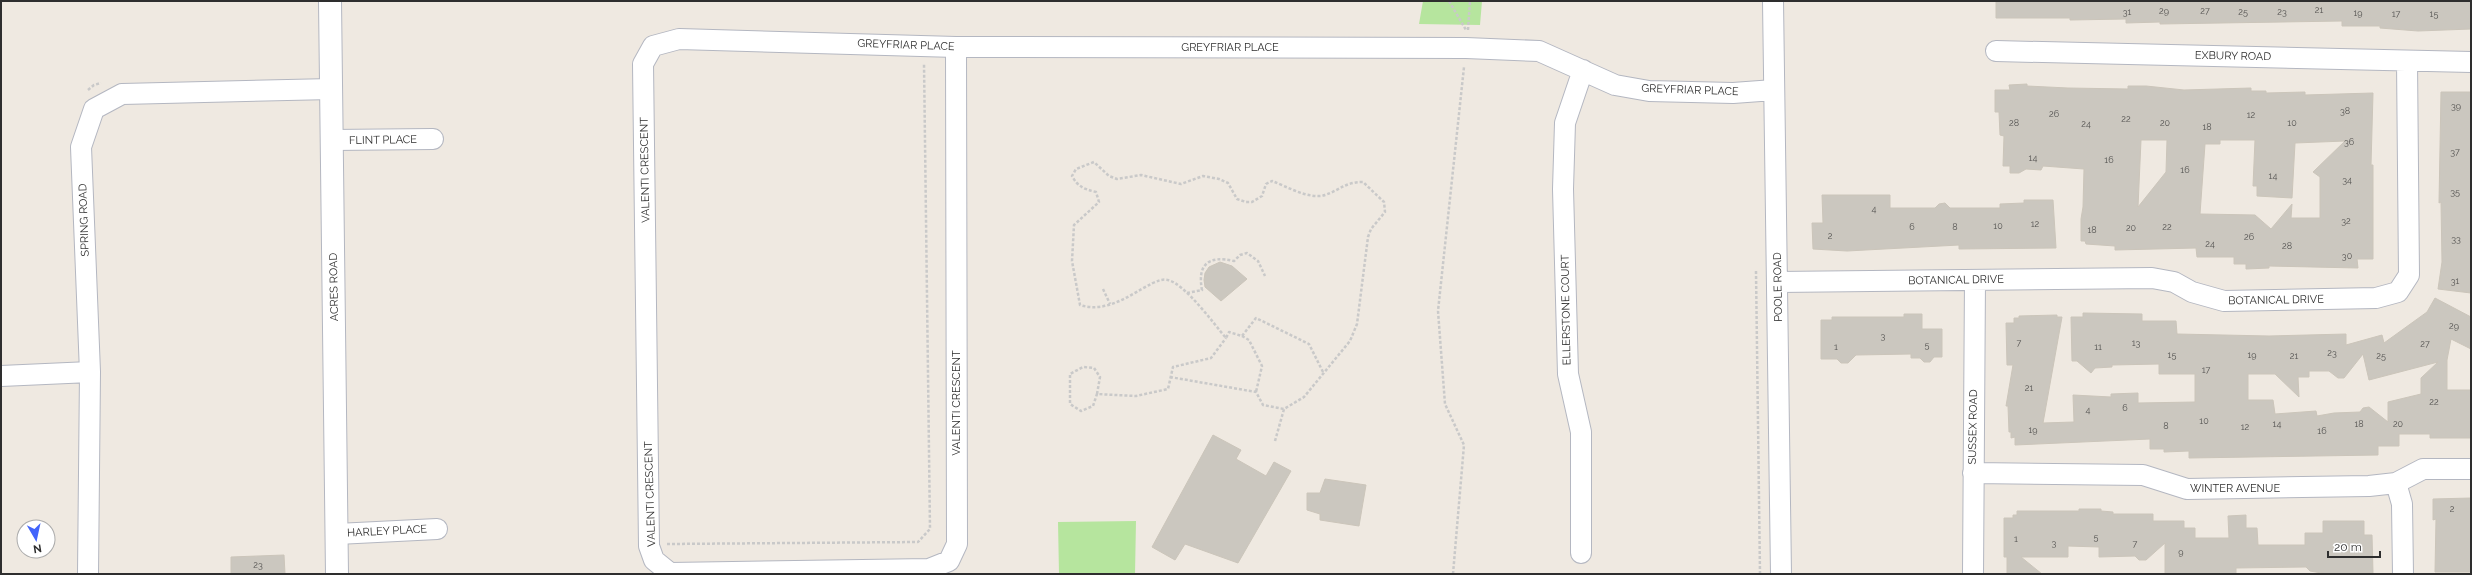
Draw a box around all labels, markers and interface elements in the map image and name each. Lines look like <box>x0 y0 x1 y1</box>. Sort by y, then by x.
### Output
house number: 21 <box>2315 5 2323 15</box>
house number: 29 <box>2159 6 2169 16</box>
house number: 27 <box>2200 6 2210 16</box>
house number: 31 <box>2123 7 2131 17</box>
house number: 25 <box>2238 7 2248 17</box>
house number: 23 <box>2277 7 2287 17</box>
house number: 19 <box>2353 8 2363 18</box>
house number: 17 <box>2392 9 2400 19</box>
house number: 15 <box>2430 9 2438 19</box>
street label: GREYFRIAR PLACE <box>857 37 955 53</box>
street label: GREYFRIAR PLACE <box>1181 41 1279 54</box>
street label: EXBURY ROAD <box>2195 49 2271 63</box>
street label: GREYFRIAR PLACE <box>1641 82 1739 98</box>
house number: 39 <box>2451 101 2461 111</box>
house number: 38 <box>2340 106 2350 116</box>
house number: 26 <box>2049 109 2060 119</box>
house number: 12 <box>2247 110 2256 120</box>
house number: 22 <box>2121 114 2131 124</box>
street label: VALENTI CRESCENT <box>638 117 652 223</box>
house number: 28 <box>2009 118 2019 128</box>
house number: 20 <box>2160 118 2171 128</box>
house number: 10 <box>2287 118 2297 128</box>
house number: 24 <box>2081 119 2091 129</box>
house number: 18 <box>2202 122 2212 132</box>
street label: FLINT PLACE <box>349 133 417 147</box>
house number: 36 <box>2344 137 2355 147</box>
house number: 37 <box>2450 147 2460 157</box>
house number: 14 <box>2029 153 2037 163</box>
house number: 16 <box>2104 155 2114 165</box>
house number: 16 <box>2180 165 2190 175</box>
house number: 14 <box>2269 171 2277 181</box>
house number: 34 <box>2342 175 2352 185</box>
street label: SPRING ROAD <box>76 183 92 257</box>
house number: 35 <box>2450 187 2460 197</box>
house number: 4 <box>1872 204 1877 214</box>
house number: 32 <box>2341 216 2351 226</box>
house number: 12 <box>2031 219 2040 229</box>
house number: 10 <box>1993 221 2003 231</box>
house number: 6 <box>1909 222 1915 232</box>
house number: 8 <box>1952 222 1958 232</box>
house number: 22 <box>2162 222 2172 232</box>
house number: 20 <box>2126 223 2137 233</box>
house number: 18 <box>2087 225 2097 235</box>
house number: 2 <box>1828 231 1833 241</box>
house number: 26 <box>2244 232 2255 242</box>
house number: 33 <box>2451 234 2461 244</box>
house number: 24 <box>2205 239 2215 249</box>
house number: 28 <box>2282 241 2292 251</box>
house number: 30 <box>2342 251 2353 261</box>
street label: POOLE ROAD <box>1771 252 1785 322</box>
street label: ACRES ROAD <box>327 253 341 321</box>
street label: ELLERSTONE COURT <box>1559 254 1573 365</box>
street label: BOTANICAL DRIVE <box>1908 273 2004 287</box>
house number: 31 <box>2451 276 2459 286</box>
street label: BOTANICAL DRIVE <box>2228 293 2324 307</box>
house number: 29 <box>2449 321 2459 331</box>
house number: 3 <box>1881 331 1886 341</box>
house number: 7 <box>2017 338 2022 348</box>
house number: 13 <box>2132 338 2141 348</box>
house number: 27 <box>2420 339 2430 349</box>
house number: 5 <box>1925 340 1930 350</box>
house number: 1 <box>1834 342 1838 352</box>
house number: 11 <box>2094 342 2102 352</box>
house number: 23 <box>2327 348 2337 358</box>
street label: VALENTI CRESCENT <box>950 350 963 456</box>
house number: 15 <box>2168 350 2176 360</box>
house number: 19 <box>2247 350 2257 360</box>
house number: 21 <box>2290 351 2298 361</box>
house number: 25 <box>2376 351 2386 361</box>
house number: 17 <box>2202 365 2210 375</box>
house number: 21 <box>2025 383 2033 393</box>
street label: SUSSEX ROAD <box>1966 389 1980 465</box>
house number: 22 <box>2429 397 2439 407</box>
house number: 6 <box>2122 403 2128 413</box>
house number: 4 <box>2086 405 2091 415</box>
house number: 10 <box>2199 416 2209 426</box>
house number: 14 <box>2273 419 2281 429</box>
house number: 18 <box>2354 419 2364 429</box>
house number: 20 <box>2393 419 2404 429</box>
house number: 8 <box>2163 421 2169 431</box>
house number: 12 <box>2241 422 2250 432</box>
house number: 19 <box>2028 425 2038 435</box>
house number: 16 <box>2317 426 2327 436</box>
street label: VALENTI CRESCENT <box>642 441 658 547</box>
street label: WINTER AVENUE <box>2190 482 2280 495</box>
house number: 2 <box>2450 504 2455 514</box>
north arrow <box>16 519 56 559</box>
street label: HARLEY PLACE <box>347 522 428 540</box>
house number: 5 <box>2094 532 2099 542</box>
scale bar <box>2328 533 2380 559</box>
house number: 1 <box>2014 534 2018 544</box>
house number: 3 <box>2052 538 2057 548</box>
house number: 7 <box>2133 539 2138 549</box>
text: 20 m <box>2334 540 2362 554</box>
text: N <box>32 541 43 555</box>
house number: 9 <box>2178 547 2184 557</box>
house number: 23 <box>253 560 263 570</box>

